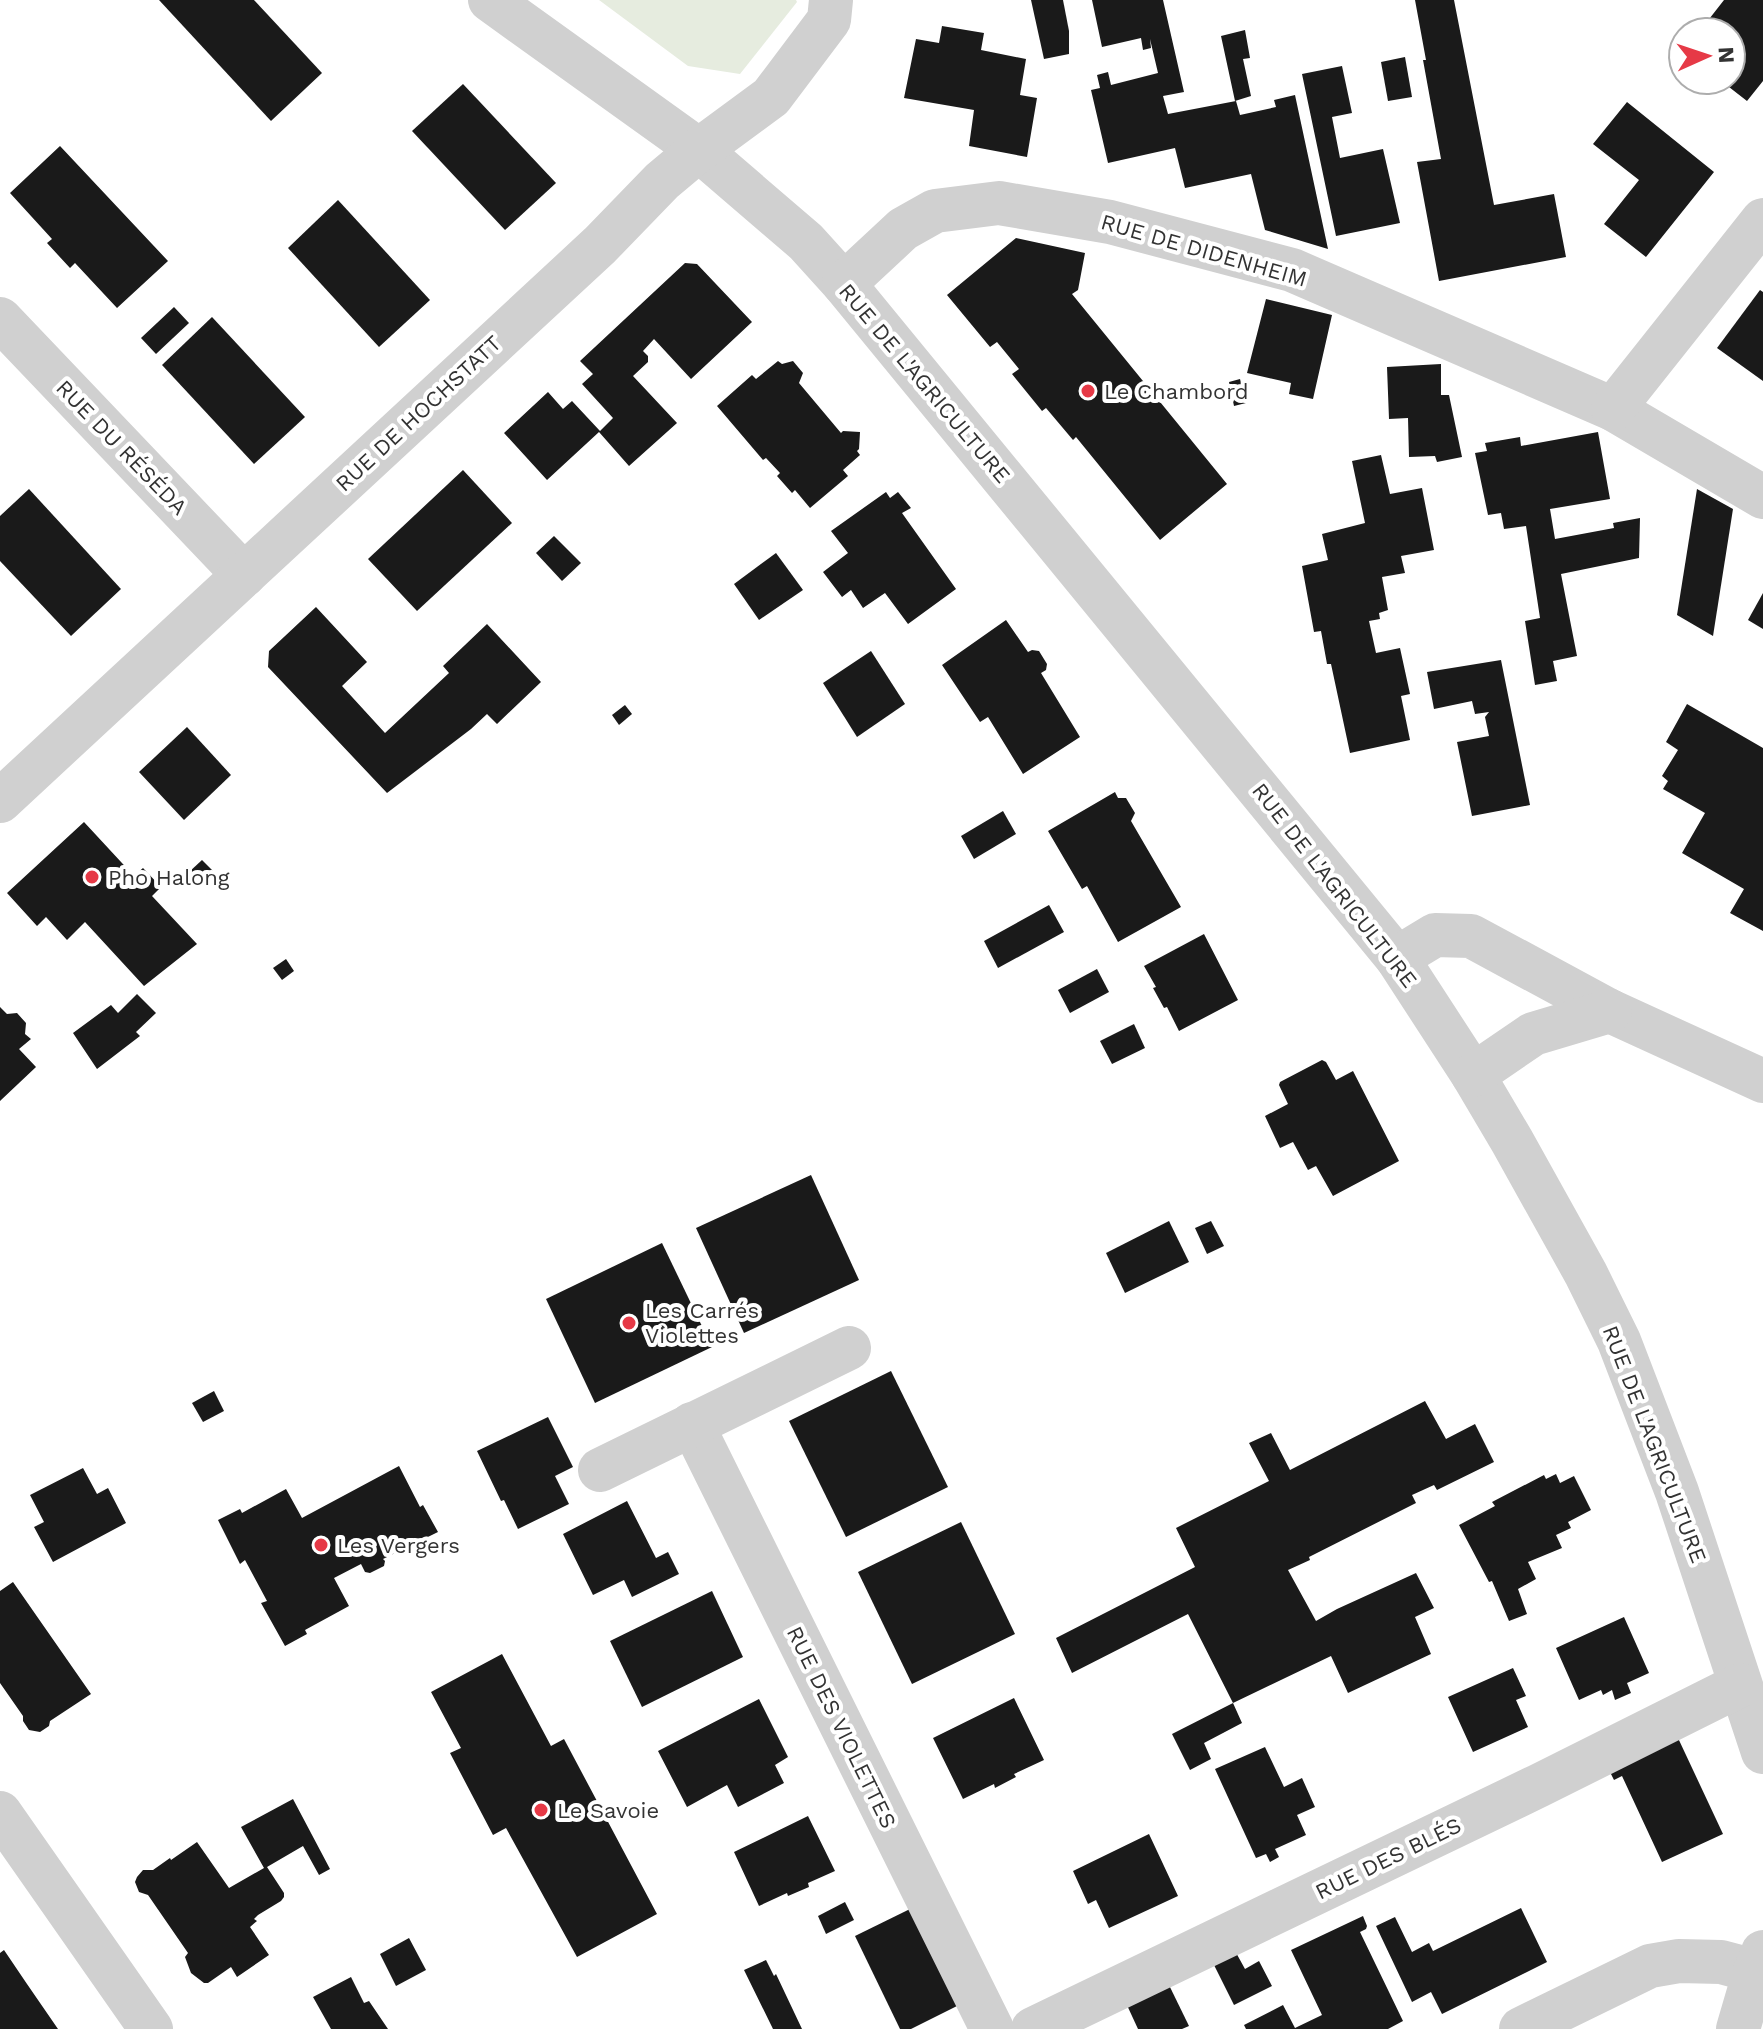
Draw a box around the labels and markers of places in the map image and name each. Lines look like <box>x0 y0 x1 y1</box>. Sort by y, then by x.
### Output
place label: Le Chambord <box>1104 379 1249 404</box>
marker: Le Chambord <box>1079 382 1097 400</box>
place label: Pho Halong <box>108 865 230 890</box>
marker: Pho Halong <box>83 868 101 886</box>
place label: Les Carrés Violettes <box>645 1298 759 1348</box>
marker: Les Carrés Violettes <box>620 1314 638 1332</box>
place label: Les Vergers <box>337 1533 460 1558</box>
marker: Les Vergers <box>312 1536 330 1554</box>
place label: Le Savoie <box>557 1798 659 1823</box>
marker: Le Savoie <box>532 1801 550 1819</box>

